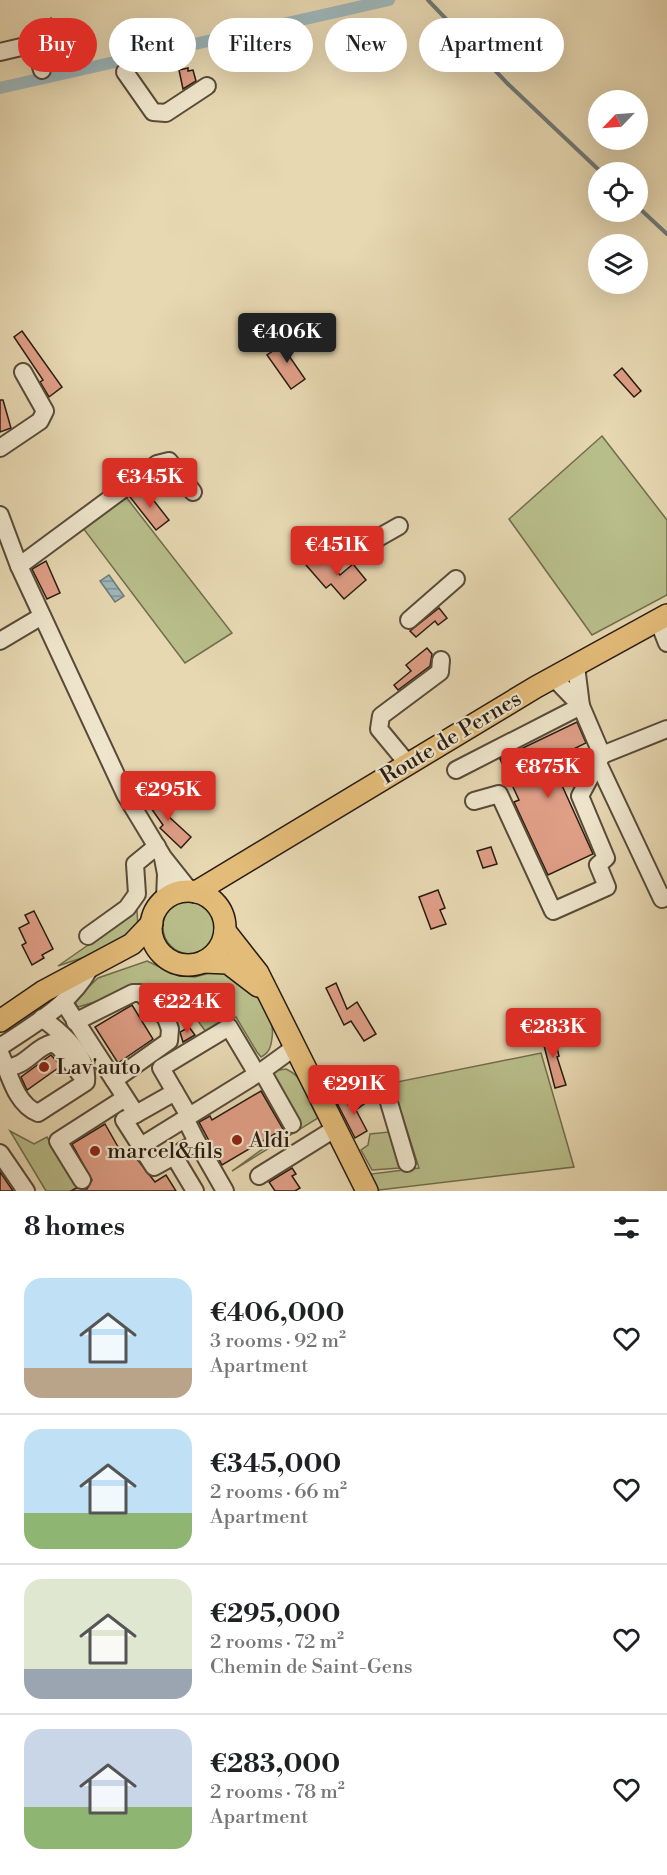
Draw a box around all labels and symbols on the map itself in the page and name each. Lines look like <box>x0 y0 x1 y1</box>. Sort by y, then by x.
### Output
north arrow <box>588 90 648 150</box>
pin: €406K <box>245 313 329 364</box>
pin: €345K <box>108 458 192 509</box>
pin: €451K <box>295 526 379 577</box>
street label: Route de Pernes <box>376 685 526 791</box>
pin: €875K <box>506 748 590 799</box>
pin: €295K <box>126 771 210 822</box>
pin: €224K <box>145 983 229 1034</box>
pin: €283K <box>511 1008 595 1059</box>
place label: Lav'auto <box>56 1054 141 1081</box>
marker: Lav'auto <box>37 1060 51 1074</box>
pin: €291K <box>312 1065 396 1116</box>
place label: Aldi <box>248 1127 290 1154</box>
marker: Aldi <box>230 1133 244 1147</box>
place label: marcel&fils <box>107 1138 223 1165</box>
marker: marcel&fils <box>88 1144 102 1158</box>

